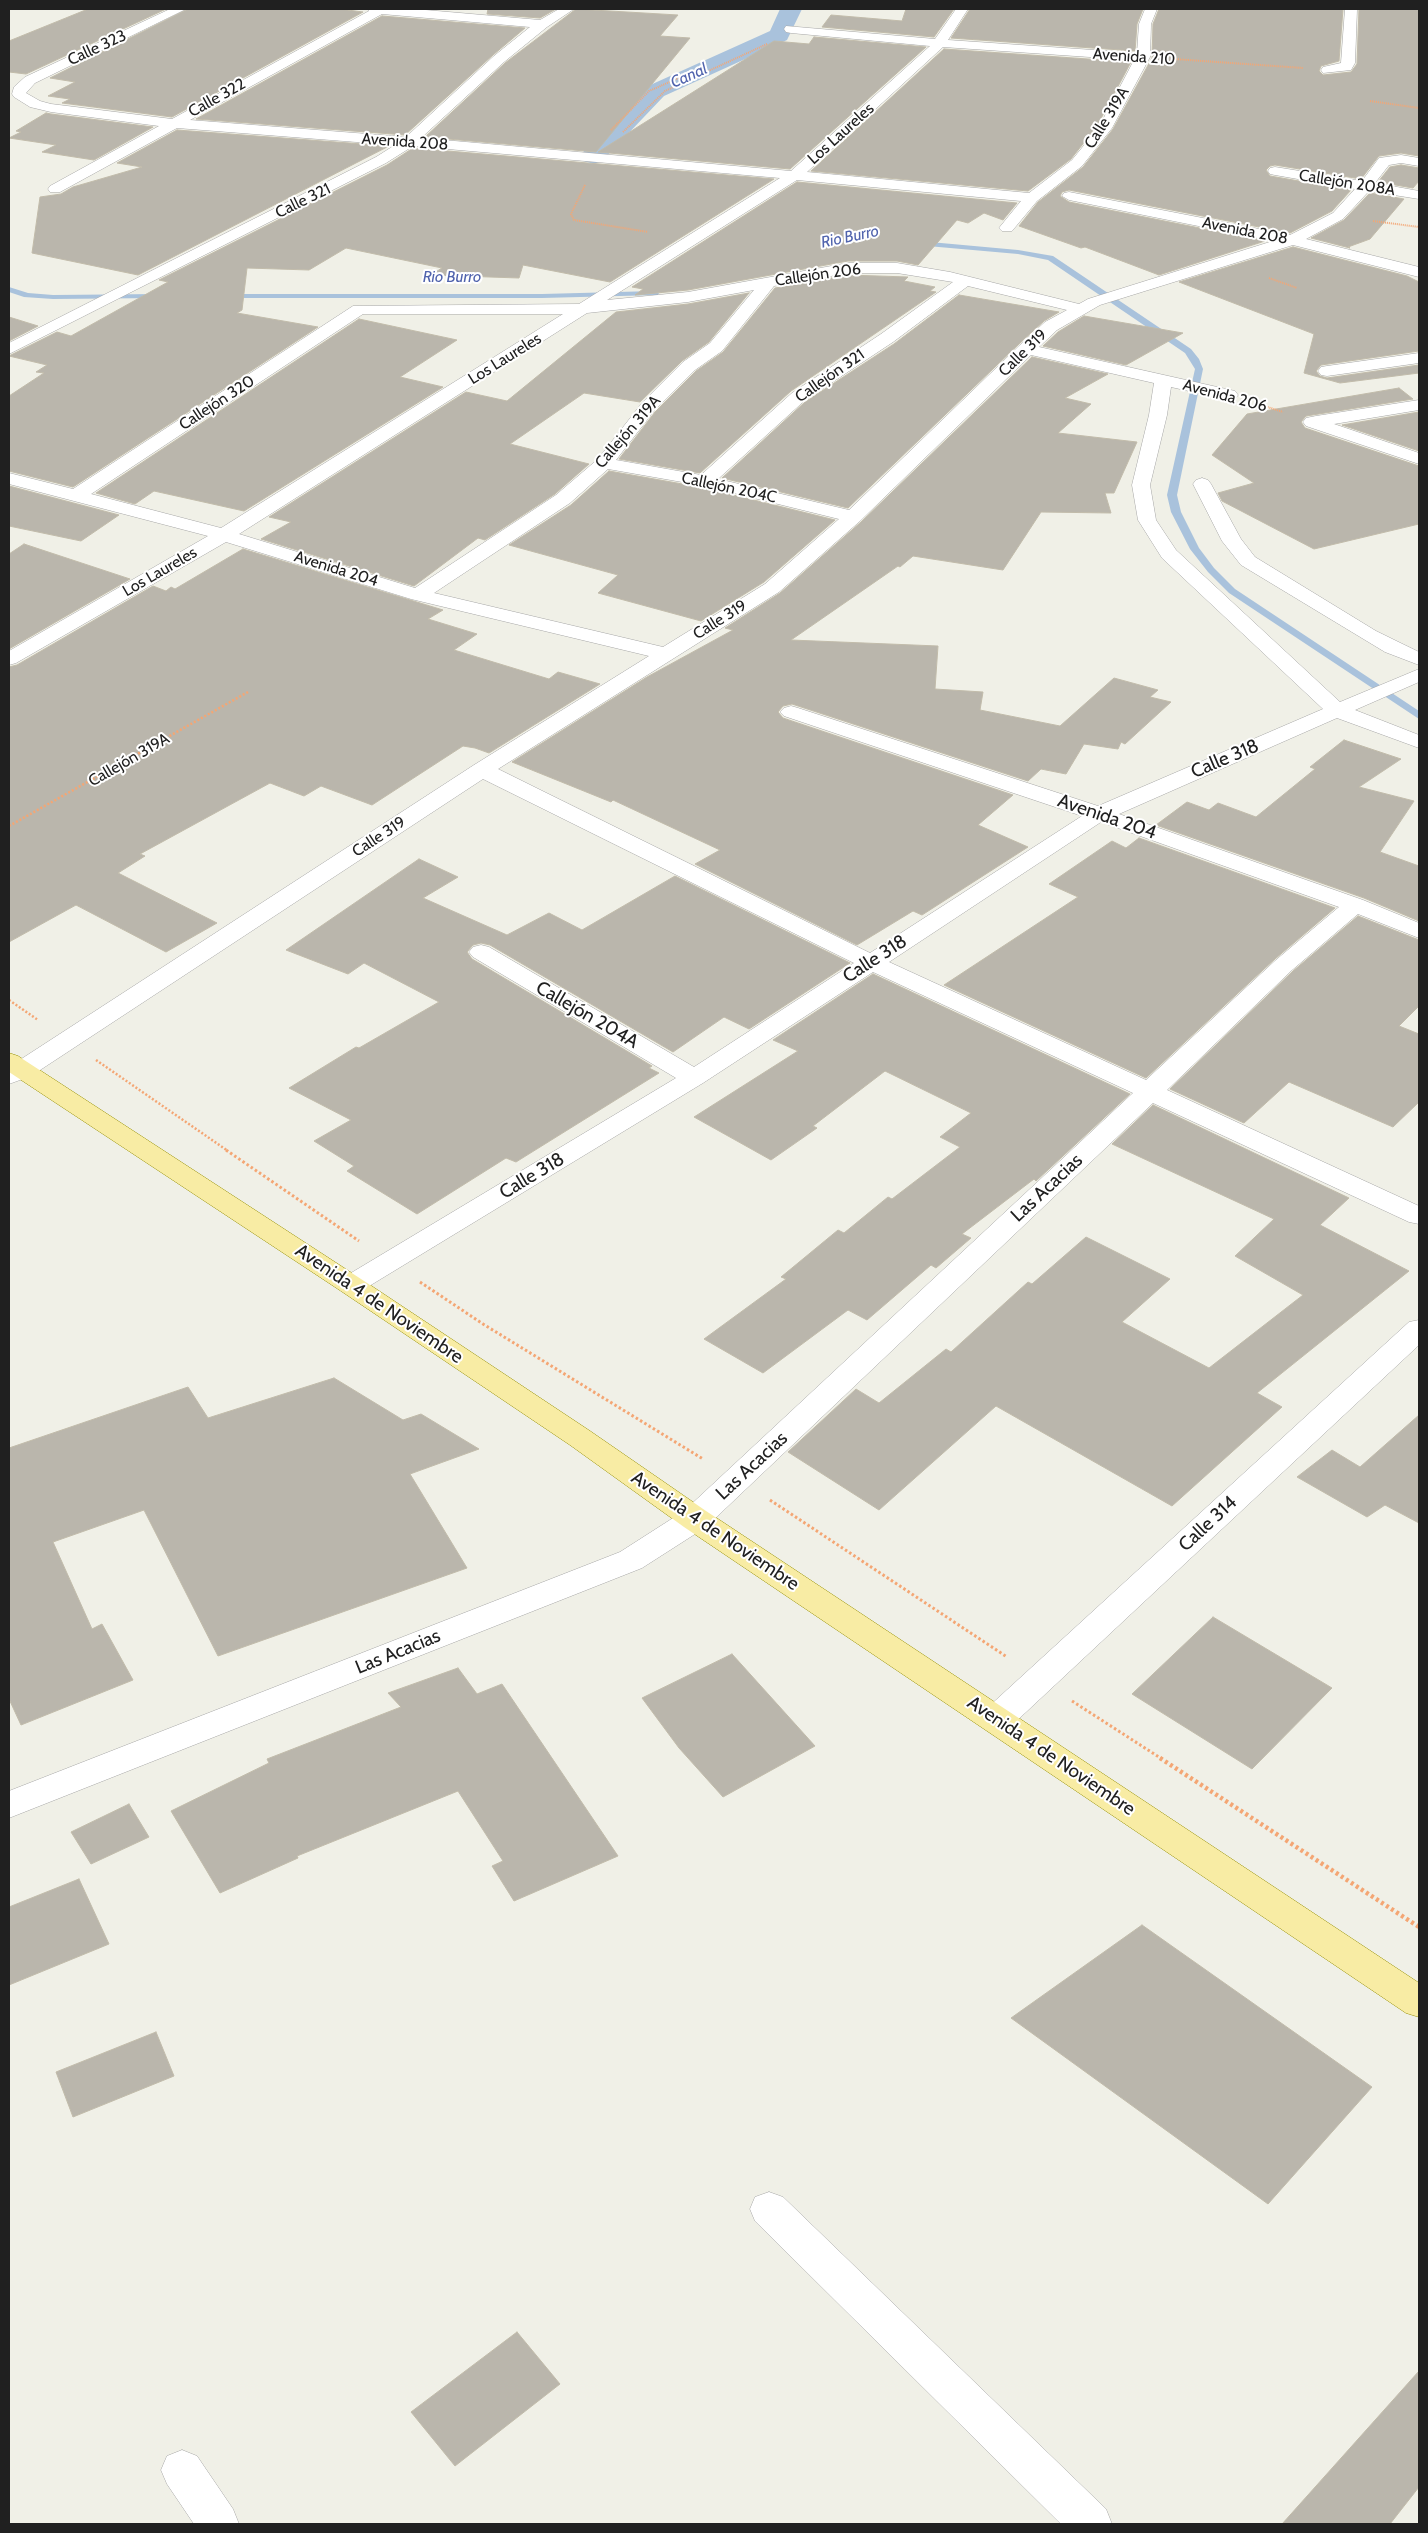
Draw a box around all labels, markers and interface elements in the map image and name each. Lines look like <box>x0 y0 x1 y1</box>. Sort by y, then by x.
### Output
street label: Calle 323 <box>65 26 129 70</box>
street label: Avenida 210 <box>1092 45 1176 69</box>
water label: Canal <box>668 59 710 93</box>
street label: Calle 322 <box>185 75 249 121</box>
street label: Calle 319A <box>1081 84 1133 152</box>
street label: Los Laureles <box>804 99 878 169</box>
street label: Avenida 208 <box>361 129 449 155</box>
street label: Callejón 208A <box>1298 166 1396 200</box>
street label: Calle 321 <box>272 179 334 223</box>
street label: Avenida 208 <box>1200 213 1290 249</box>
water label: Rio Burro <box>819 222 881 252</box>
street label: Callejón 206 <box>774 259 862 291</box>
water label: Rio Burro <box>423 267 481 287</box>
street label: Calle 319 <box>995 325 1051 381</box>
street label: Los Laureles <box>465 329 545 389</box>
street label: Callejón 321 <box>792 345 868 407</box>
street label: Callejón 320 <box>176 371 258 435</box>
street label: Avenida 206 <box>1181 376 1269 416</box>
street label: Callejón 319A <box>591 392 665 472</box>
street label: Callejón 204C <box>680 469 778 507</box>
street label: Los Laureles <box>119 543 201 601</box>
street label: Avenida 204 <box>292 547 380 591</box>
street label: Calle 319 <box>690 596 750 644</box>
street label: Callejón 319A <box>85 729 173 791</box>
street label: Calle 318 <box>1188 735 1262 783</box>
street label: Avenida 204 <box>1055 789 1159 845</box>
street label: Calle 319 <box>349 813 409 861</box>
street label: Calle 318 <box>839 930 911 988</box>
street label: Callejón 204A <box>532 976 642 1054</box>
street label: Calle 318 <box>495 1148 569 1204</box>
street label: Las Acacias <box>1006 1149 1088 1227</box>
street label: Avenida 4 de Noviembre <box>291 1239 467 1369</box>
street label: Las Acacias <box>711 1427 793 1505</box>
street label: Avenida 4 de Noviembre <box>627 1466 803 1596</box>
street label: Calle 314 <box>1174 1491 1242 1557</box>
street label: Las Acacias <box>352 1625 444 1679</box>
street label: Avenida 4 de Noviembre <box>963 1691 1139 1821</box>

